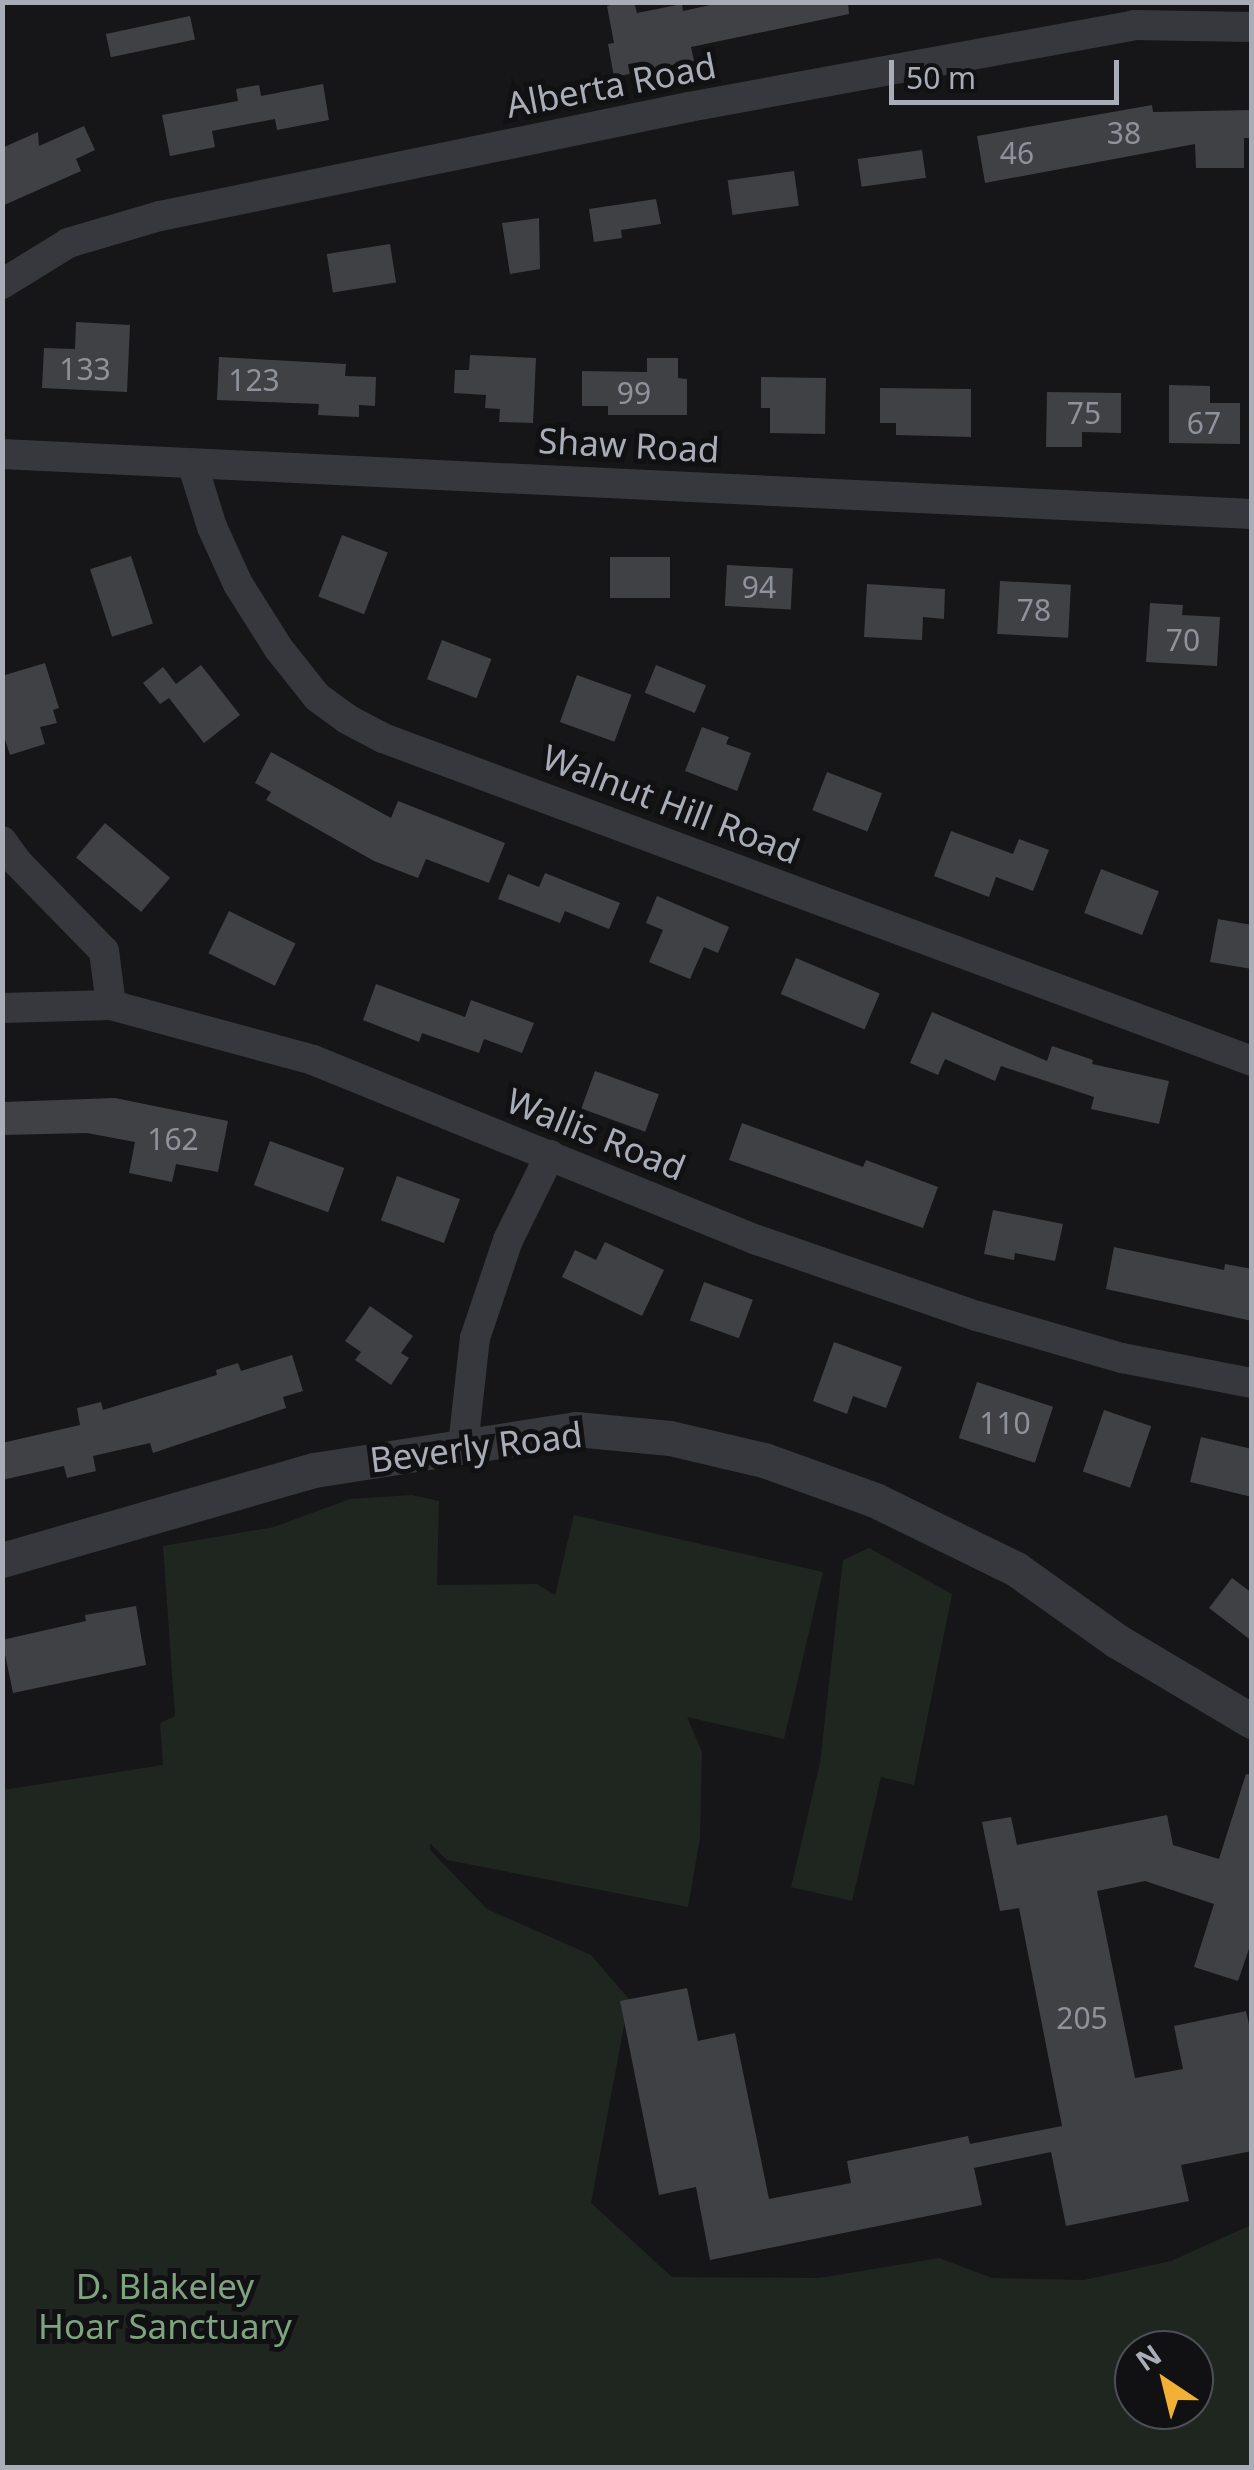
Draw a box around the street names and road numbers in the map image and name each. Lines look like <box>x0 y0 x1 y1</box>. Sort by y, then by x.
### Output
street label: Alberta Road <box>503 44 719 126</box>
street label: Shaw Road <box>537 419 721 471</box>
street label: Walnut Hill Road <box>537 736 805 872</box>
street label: Wallis Road <box>501 1079 691 1189</box>
street label: Beverly Road <box>367 1413 585 1481</box>

